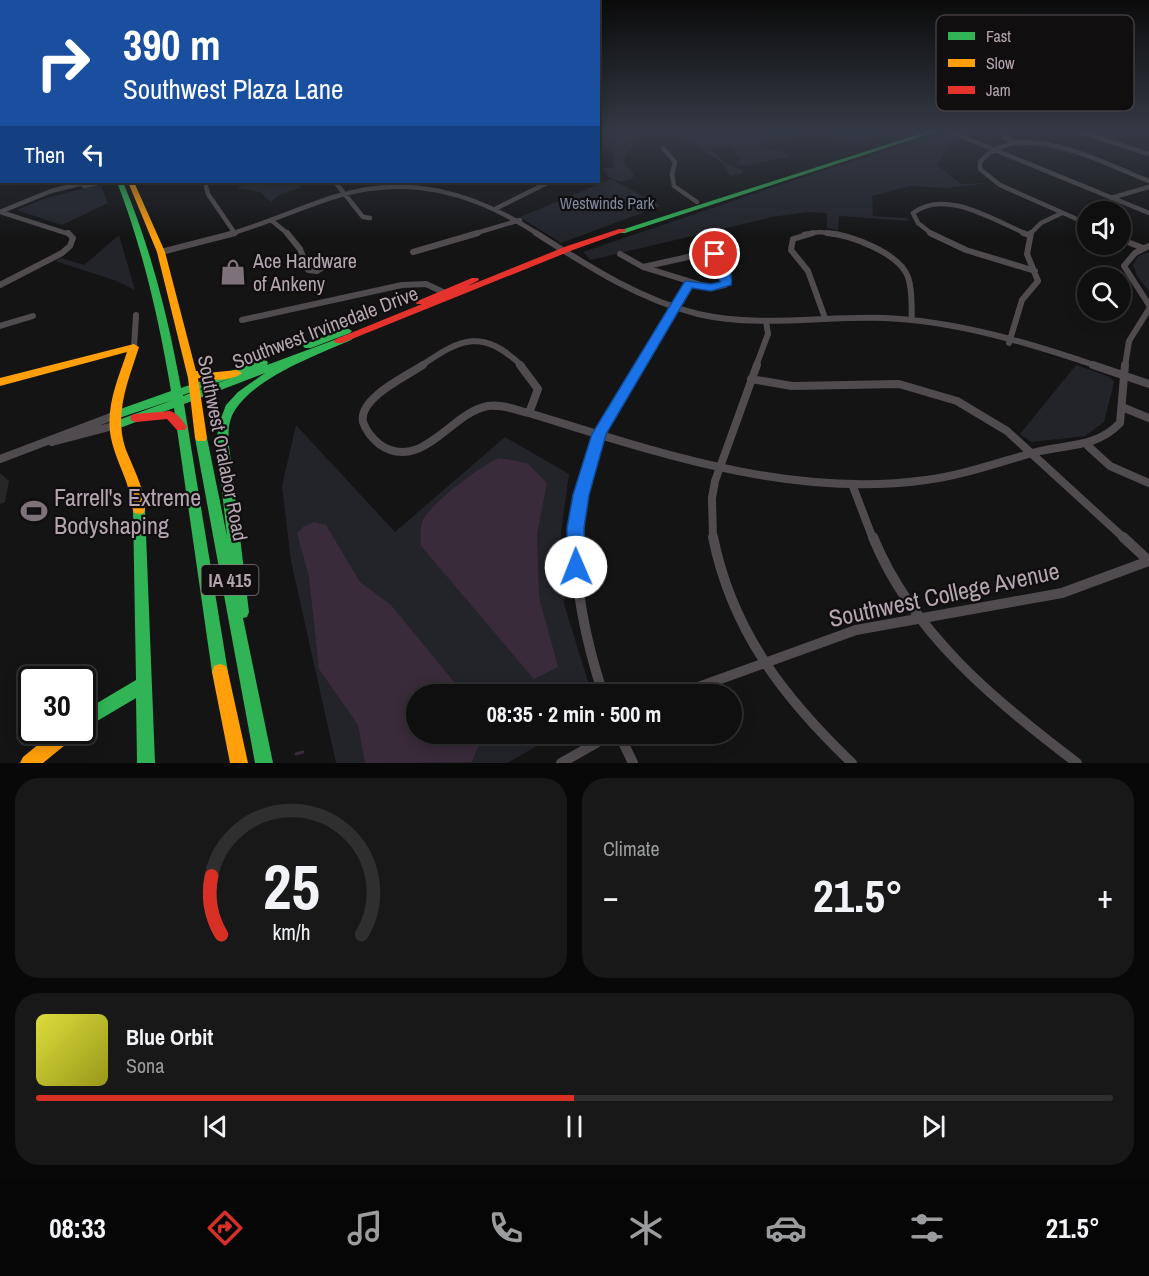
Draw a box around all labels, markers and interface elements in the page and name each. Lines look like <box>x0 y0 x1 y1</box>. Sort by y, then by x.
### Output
legend <box>936 15 1134 111</box>
text: 390 m <box>123 17 221 73</box>
icon: right <box>24 24 102 102</box>
text: Fast <box>986 25 1011 47</box>
text: Slow <box>986 52 1015 74</box>
text: Southwest Plaza Lane <box>123 71 343 107</box>
text: Jam <box>986 79 1011 101</box>
icon: left <box>77 138 110 171</box>
text: Then <box>24 140 65 170</box>
park label: Westwinds Park <box>560 192 655 214</box>
map controls <box>1077 201 1131 321</box>
button: sound <box>1077 201 1131 255</box>
pin <box>689 228 740 279</box>
icon: arrive <box>698 237 731 270</box>
place label: Ace Hardware of Ankeny <box>252 247 357 297</box>
shop icon: Ace Hardware of Ankeny <box>218 257 248 287</box>
button: search <box>1077 267 1131 321</box>
street label: Southwest Irvinedale Drive <box>228 279 422 375</box>
street label: Southwest Oralabor Road <box>192 353 254 543</box>
place label: Farrell's Extreme Bodyshaping <box>54 481 201 541</box>
sports icon: Farrell's Extreme Bodyshaping <box>19 496 49 526</box>
position arrow <box>544 535 608 599</box>
street label: Southwest College Avenue <box>826 554 1062 634</box>
road number: IA 415 <box>202 565 258 595</box>
speed limit sign: 30 <box>18 666 96 744</box>
text: 08:35 · 2 min · 500 m <box>487 699 661 729</box>
text: Climate <box>603 835 660 862</box>
text: 25 <box>263 844 319 928</box>
text: 21.5° <box>813 865 903 926</box>
text: − <box>603 874 619 918</box>
text: + <box>1097 874 1113 918</box>
text: km/h <box>272 918 310 947</box>
text: Blue Orbit <box>126 1022 213 1052</box>
text: Sona <box>126 1052 164 1079</box>
icon: previous <box>199 1110 232 1143</box>
icon: pause <box>558 1110 591 1143</box>
icon: next <box>917 1110 950 1143</box>
icon: directions <box>204 1207 246 1249</box>
icon: music <box>344 1207 386 1249</box>
icon: phone <box>485 1207 527 1249</box>
icon: climate <box>625 1207 667 1249</box>
icon: car <box>765 1207 807 1249</box>
icon: filters <box>906 1207 948 1249</box>
text: 08:33 <box>49 1210 106 1246</box>
text: 21.5° <box>1046 1210 1100 1246</box>

